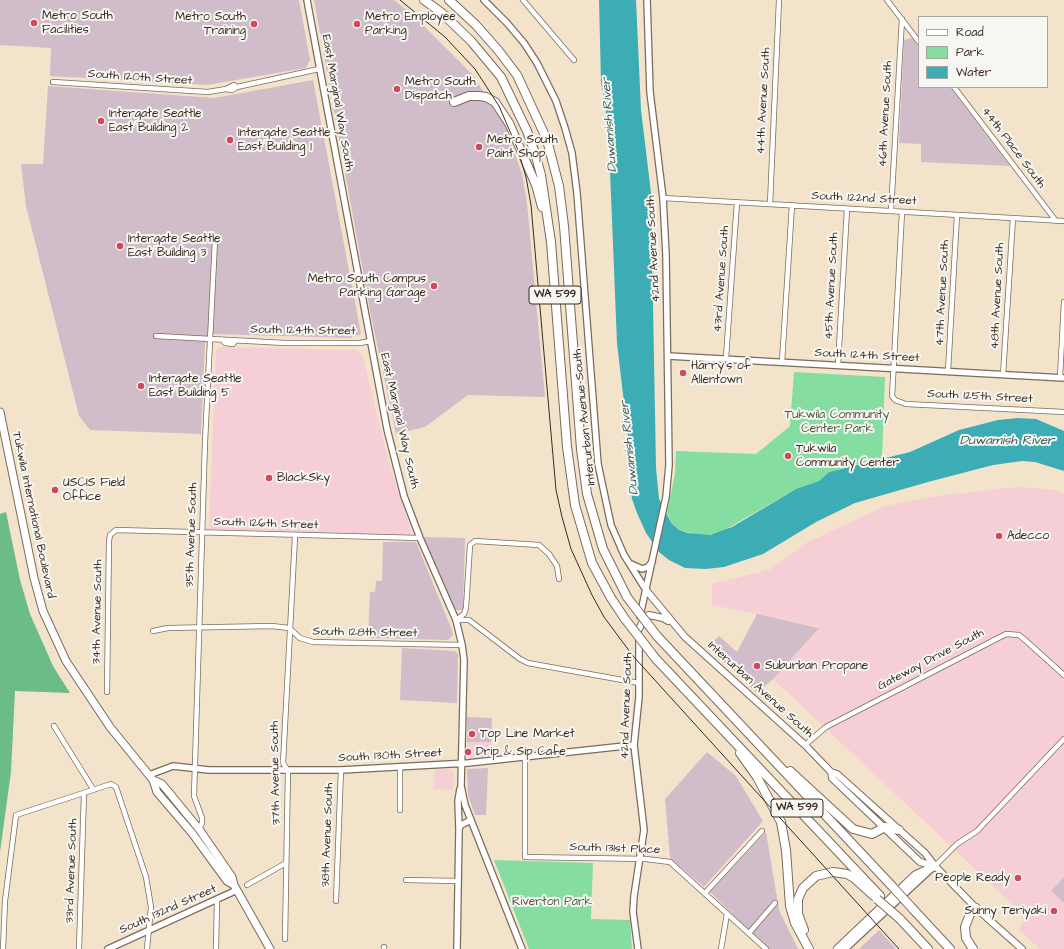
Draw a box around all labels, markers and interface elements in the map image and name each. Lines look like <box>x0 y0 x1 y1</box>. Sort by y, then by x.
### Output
place label: Metro South Facilities <box>42 9 113 37</box>
place label: Metro South Training <box>175 10 246 38</box>
place label: Metro Employee Parking <box>365 10 456 38</box>
legend <box>918 16 1048 88</box>
marker: Metro South Facilities <box>29 18 39 28</box>
marker: Metro South Training <box>249 19 259 29</box>
marker: Metro Employee Parking <box>352 19 362 29</box>
text: Road <box>956 24 984 41</box>
street label: East Marginal Way South <box>318 34 356 172</box>
text: Park <box>956 44 984 61</box>
street label: 44th Avenue South <box>754 47 774 155</box>
street label: 46th Avenue South <box>876 60 896 168</box>
text: Water <box>956 64 991 81</box>
street label: South 120th Street <box>87 67 193 89</box>
place label: Metro South Dispatch <box>405 75 476 103</box>
water label: Duwamish River <box>599 77 621 173</box>
marker: Metro South Dispatch <box>392 84 402 94</box>
street label: 44th Place South <box>978 105 1048 191</box>
place label: Intergate Seattle East Building 2 <box>109 107 202 135</box>
marker: Intergate Seattle East Building 2 <box>96 116 106 126</box>
place label: Intergate Seattle East Building 1 <box>238 126 331 154</box>
place label: Metro South Paint Shop <box>487 133 558 161</box>
marker: Intergate Seattle East Building 1 <box>225 135 235 145</box>
marker: Metro South Paint Shop <box>474 142 484 152</box>
street label: South 122nd Street <box>811 189 917 209</box>
street label: 42nd Avenue South <box>644 195 664 303</box>
street label: 43rd Avenue South <box>711 225 733 333</box>
place label: Intergate Seattle East Building 3 <box>128 232 221 260</box>
street label: 45th Avenue South <box>822 232 842 340</box>
street label: 47th Avenue South <box>933 240 953 346</box>
marker: Intergate Seattle East Building 3 <box>115 241 125 251</box>
street label: 48th Avenue South <box>988 242 1008 350</box>
place label: Metro South Campus Parking Garage <box>308 272 426 300</box>
marker: Metro South Campus Parking Garage <box>429 281 439 291</box>
road number: WA 599 <box>529 286 581 304</box>
street label: South 124th Street <box>250 323 356 339</box>
street label: South 124th Street <box>814 346 920 366</box>
street label: Interurban Avenue South <box>571 348 599 486</box>
street label: East Marginal Way South <box>376 352 422 490</box>
place label: Harry's of Allentown <box>691 359 751 387</box>
marker: Harry's of Allentown <box>678 368 688 378</box>
place label: Intergate Seattle East Building 5 <box>149 372 242 400</box>
marker: Intergate Seattle East Building 5 <box>136 381 146 391</box>
street label: South 125th Street <box>927 387 1033 407</box>
water label: Duwamish River <box>617 400 643 496</box>
park label: Tukwila Community Center Park <box>785 408 889 436</box>
street label: Tukwila International Boulevard <box>8 430 58 600</box>
water label: Duwamish River <box>960 433 1054 449</box>
place label: Tukwila Community Center <box>796 442 899 470</box>
marker: Tukwila Community Center <box>783 451 793 461</box>
place label: BlackSky <box>277 471 330 485</box>
marker: BlackSky <box>264 473 274 483</box>
place label: USCIS Field Office <box>63 476 125 504</box>
street label: 35th Avenue South <box>183 482 201 588</box>
marker: USCIS Field Office <box>50 485 60 495</box>
street label: South 126th Street <box>213 515 319 533</box>
place label: Adecco <box>1007 529 1049 543</box>
marker: Adecco <box>994 531 1004 541</box>
street label: 34th Avenue South <box>90 559 106 665</box>
street label: South 128th Street <box>312 625 418 641</box>
street label: Gateway Drive South <box>876 626 986 694</box>
street label: Interurban Avenue South <box>704 639 816 741</box>
street label: 42nd Avenue South <box>618 652 636 760</box>
place label: Suburban Propane <box>765 659 868 673</box>
marker: Suburban Propane <box>752 661 762 671</box>
street label: 37th Avenue South <box>268 721 284 825</box>
place label: Top Line Market <box>480 727 574 741</box>
marker: Top Line Market <box>467 729 477 739</box>
place label: Drip & Sip Cafe <box>476 745 566 759</box>
street label: South 130th Street <box>338 746 442 766</box>
marker: Drip & Sip Cafe <box>463 747 473 757</box>
street label: 38th Avenue South <box>319 782 337 888</box>
road number: WA 599 <box>771 799 823 817</box>
street label: 33rd Avenue South <box>63 818 81 924</box>
street label: South 131st Place <box>569 840 661 858</box>
place label: People Ready <box>935 871 1010 885</box>
marker: People Ready <box>1013 873 1023 883</box>
street label: South 132nd Street <box>117 882 219 938</box>
park label: Riverton Park <box>512 895 592 909</box>
place label: Sunny Teriyaki <box>965 904 1046 918</box>
marker: Sunny Teriyaki <box>1049 906 1059 916</box>

